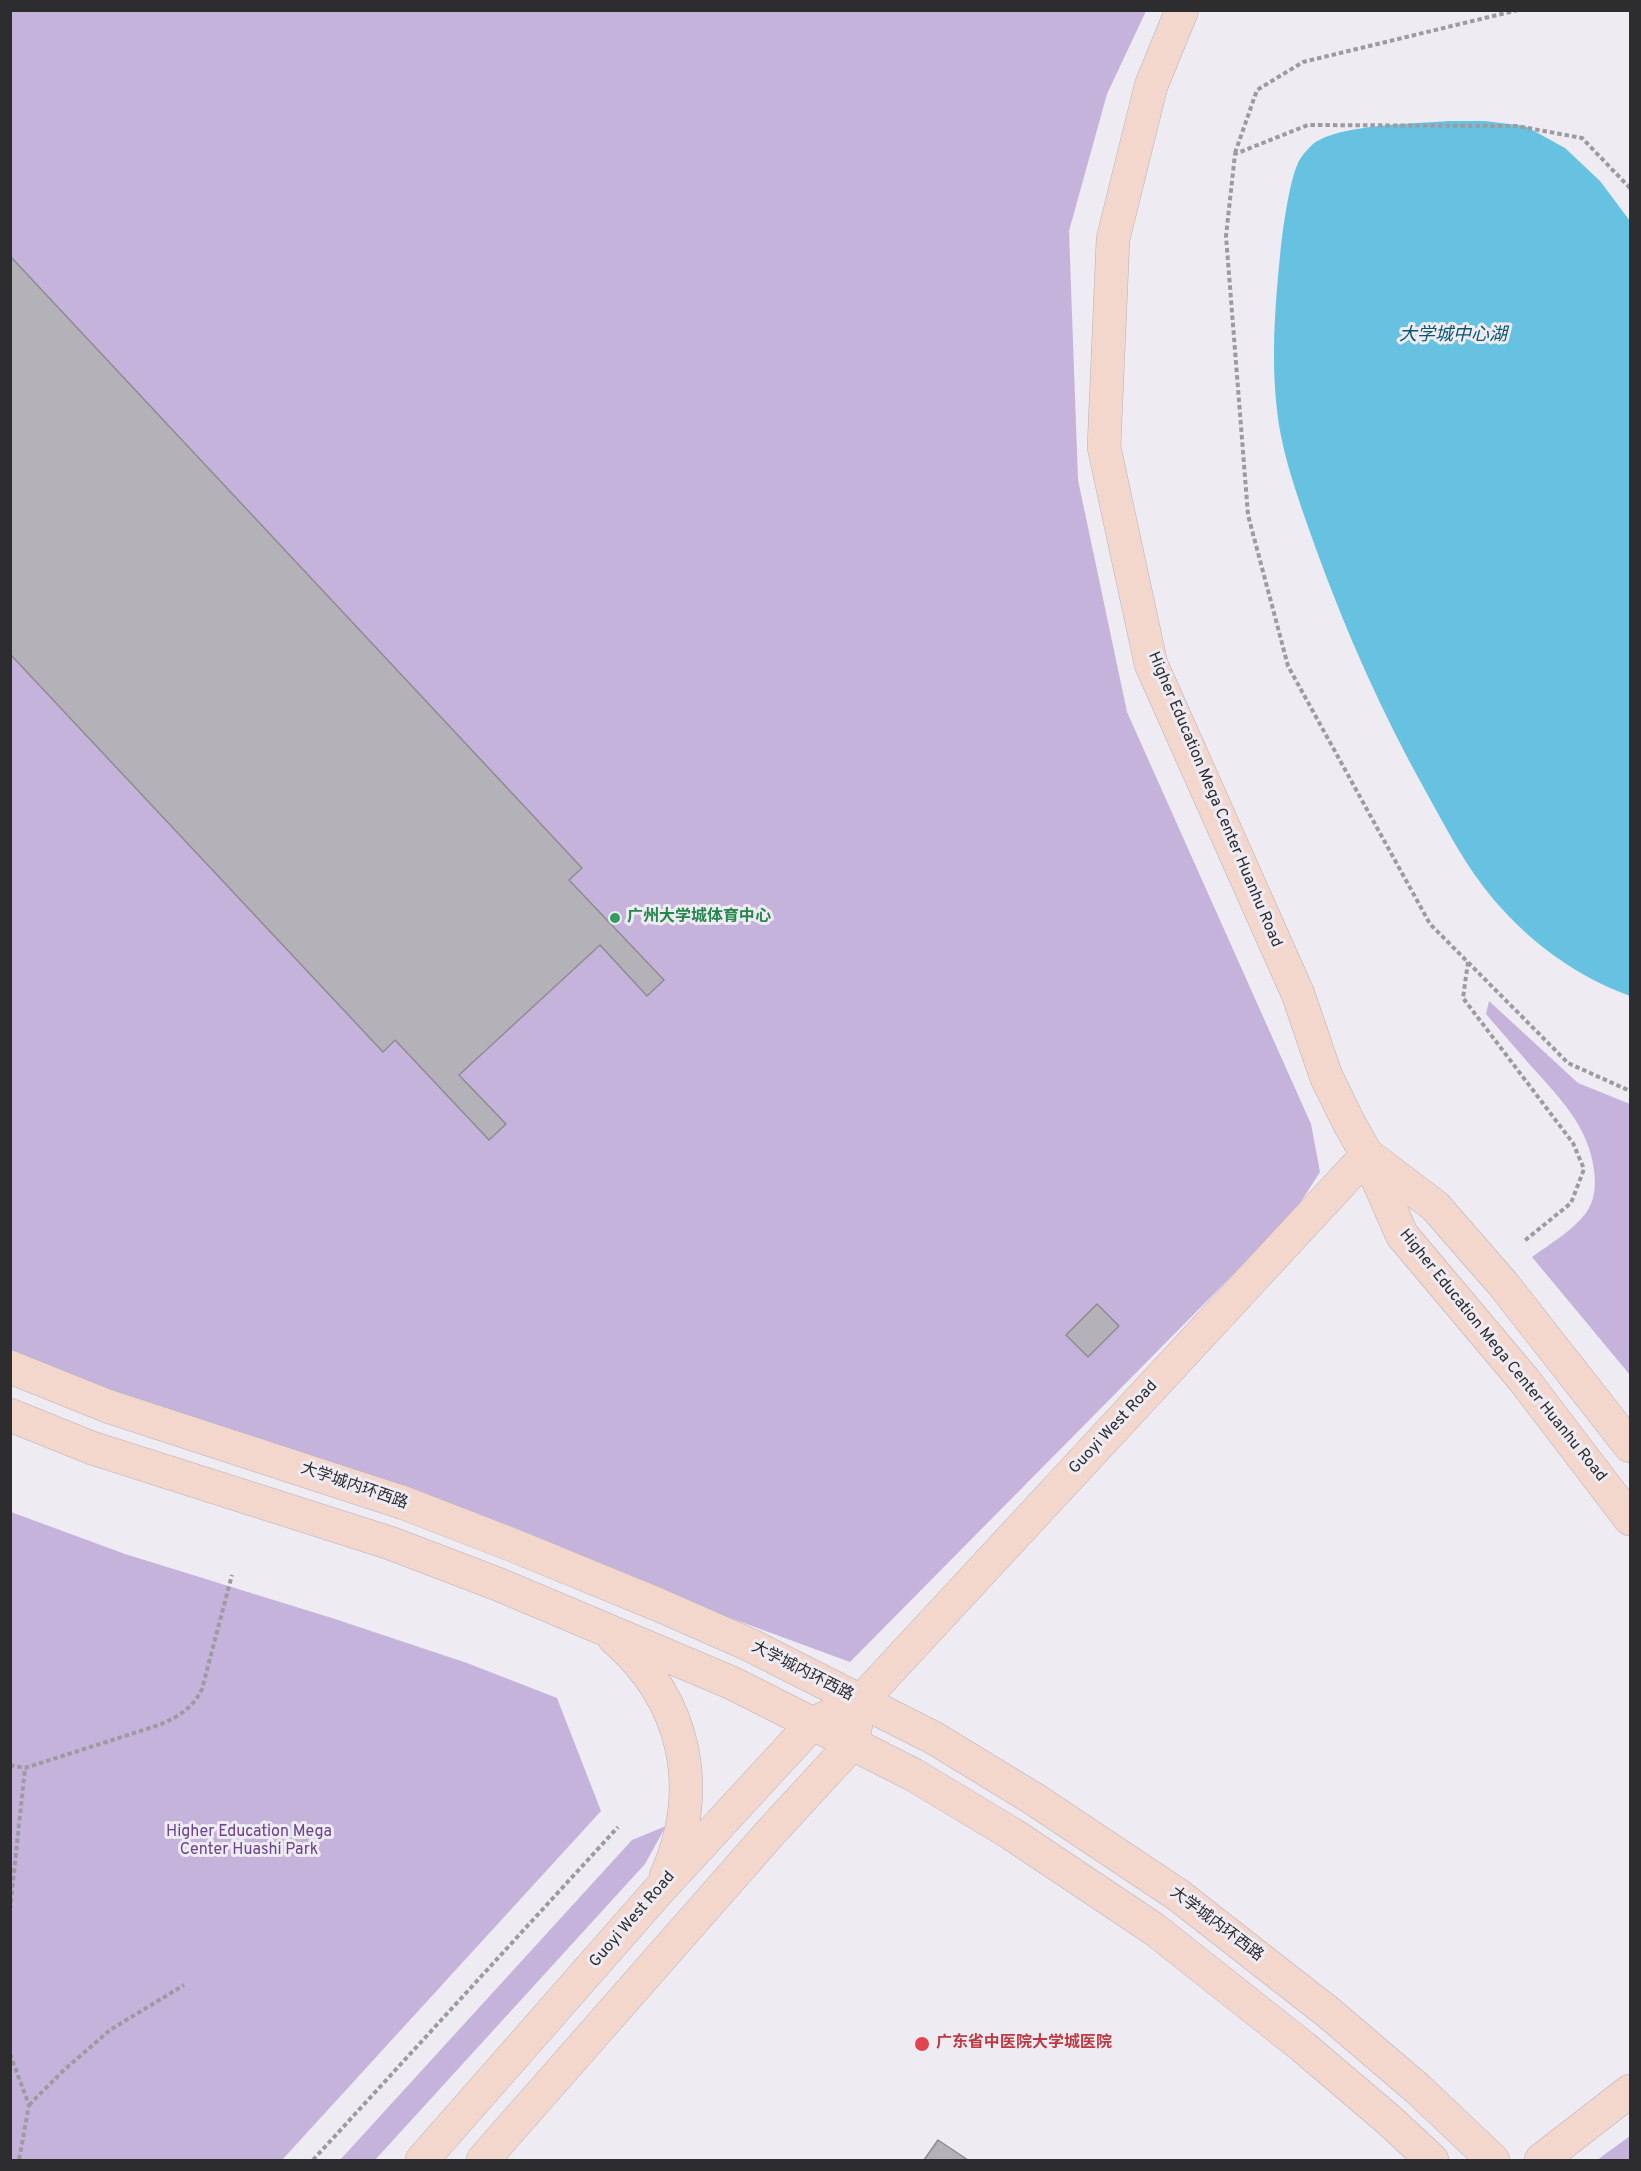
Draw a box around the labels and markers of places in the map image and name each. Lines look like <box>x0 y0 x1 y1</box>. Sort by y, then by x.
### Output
place label: 广州大学城体育中心 <box>627 908 771 928</box>
marker: 广州大学城体育中心 <box>608 911 622 925</box>
place label: 广东省中医院大学城医院 <box>936 2034 1112 2054</box>
marker: 广东省中医院大学城医院 <box>913 2035 931 2053</box>

